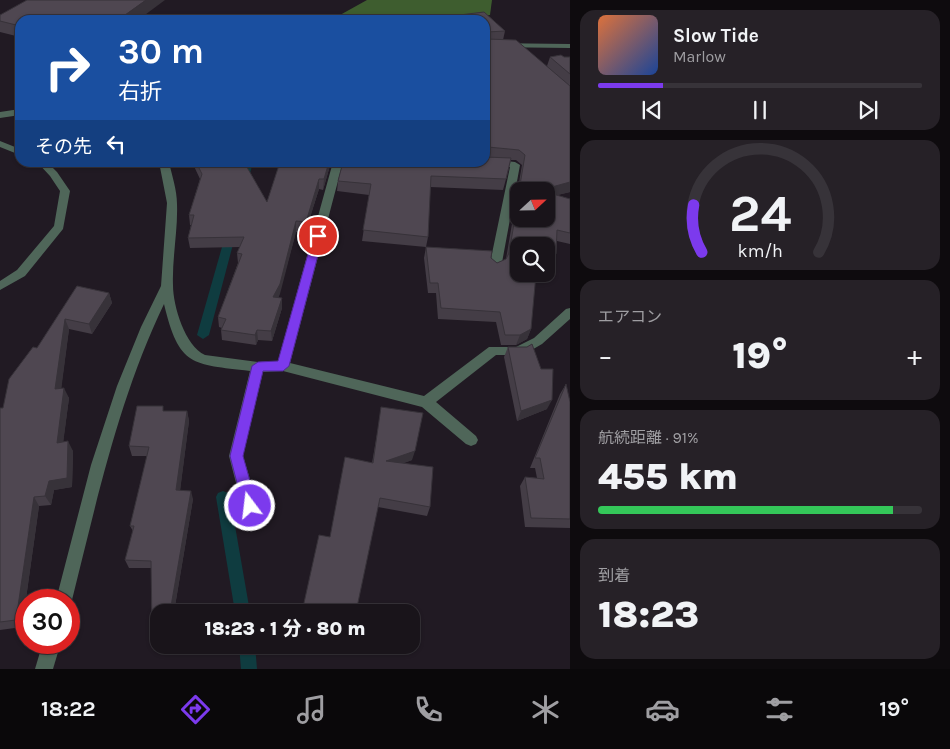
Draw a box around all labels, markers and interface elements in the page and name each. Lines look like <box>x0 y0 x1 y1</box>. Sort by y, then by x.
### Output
text: Slow Tide <box>673 25 759 47</box>
text: 30 m <box>118 31 204 72</box>
icon: right <box>35 35 100 100</box>
text: Marlow <box>673 47 726 66</box>
text: 右折 <box>118 79 162 105</box>
icon: previous <box>638 96 666 124</box>
icon: pause <box>746 96 774 124</box>
icon: next <box>854 96 882 124</box>
icon: left <box>102 130 130 158</box>
text: その先 <box>35 136 92 158</box>
north arrow <box>510 182 555 228</box>
map controls <box>510 182 555 282</box>
text: 24 <box>729 183 791 244</box>
pin <box>297 215 339 257</box>
icon: arrive <box>304 222 332 250</box>
button: search <box>510 237 555 282</box>
text: km/h <box>737 241 783 262</box>
text: エアコン <box>598 307 662 326</box>
text: 19° <box>732 333 788 378</box>
text: − <box>598 339 613 372</box>
text: + <box>907 339 922 372</box>
text: 航続距離 · 91% <box>598 428 699 447</box>
text: 455 km <box>598 454 738 499</box>
position arrow <box>223 479 275 531</box>
text: 到着 <box>598 566 630 585</box>
speed limit sign: 30 <box>15 589 80 654</box>
text: 18:23 <box>598 592 699 637</box>
text: 18:23 · 1 分 · 80 m <box>204 618 366 640</box>
icon: directions <box>178 692 213 727</box>
icon: music <box>294 692 329 727</box>
icon: phone <box>411 692 446 727</box>
icon: climate <box>528 692 563 727</box>
icon: car <box>645 692 680 727</box>
icon: filters <box>762 692 797 727</box>
text: 18:22 <box>41 696 96 722</box>
text: 19° <box>879 696 909 722</box>

